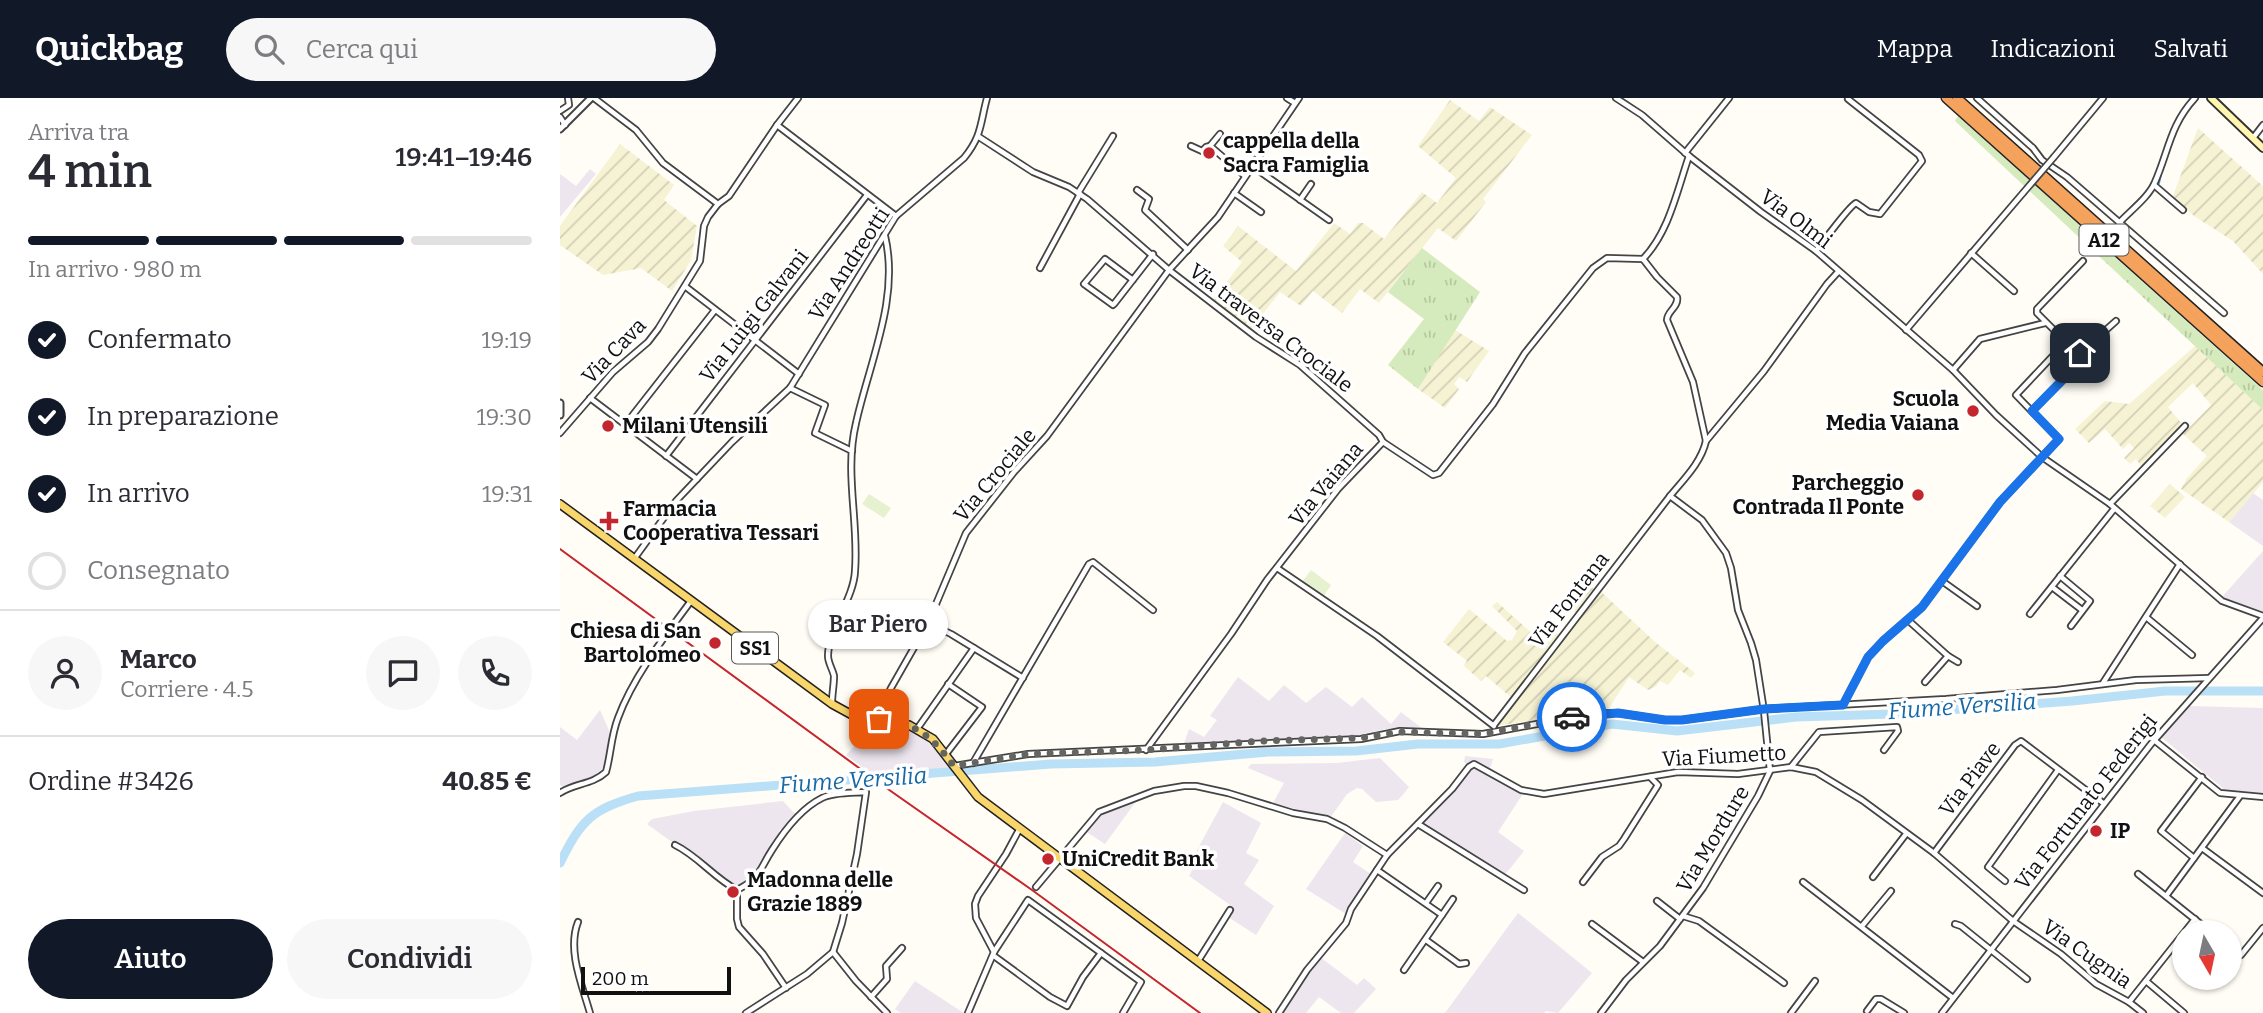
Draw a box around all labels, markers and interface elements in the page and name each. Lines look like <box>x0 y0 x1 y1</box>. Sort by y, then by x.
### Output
search box <box>226 18 716 81</box>
text: Quickbag <box>35 29 184 69</box>
icon: search <box>250 30 288 68</box>
text: Cerca qui <box>306 34 418 65</box>
text: Mappa <box>1877 35 1953 63</box>
text: Indicazioni <box>1991 35 2115 63</box>
text: Salvati <box>2153 35 2228 63</box>
text: Arriva tra <box>28 118 129 146</box>
place label: cappella della Sacra Famiglia <box>1223 128 1369 178</box>
text: 19:41–19:46 <box>395 142 532 173</box>
text: 4 min <box>28 144 152 199</box>
marker: cappella della Sacra Famiglia <box>1201 145 1217 161</box>
street label: Via Olmi <box>1755 184 1837 254</box>
street label: Via Andreotti <box>803 203 895 325</box>
road number: A12 <box>2080 224 2128 256</box>
street label: Via Luigi Galvani <box>694 244 814 388</box>
text: In arrivo · 980 m <box>28 255 202 283</box>
street label: Via traversa Crociale <box>1184 258 1358 398</box>
street label: Via Cava <box>576 312 652 389</box>
icon: check <box>28 321 66 359</box>
pin <box>2050 323 2110 383</box>
text: Confermato <box>87 324 232 355</box>
text: 19:19 <box>482 326 532 354</box>
icon: home <box>2061 334 2099 372</box>
place label: Scuola Media Vaiana <box>1826 386 1959 436</box>
icon: check <box>28 398 66 436</box>
text: In preparazione <box>87 401 279 432</box>
text: 19:30 <box>476 403 532 431</box>
marker: Scuola Media Vaiana <box>1965 403 1981 419</box>
place label: Milani Utensili <box>622 413 768 439</box>
marker: Milani Utensili <box>600 418 616 434</box>
street label: Via Crociale <box>948 423 1042 527</box>
street label: Via Vaiana <box>1283 436 1369 531</box>
place label: Parcheggio Contrada Il Ponte <box>1732 470 1904 520</box>
icon: check <box>28 475 66 513</box>
text: In arrivo <box>87 478 190 509</box>
text: 19:31 <box>482 480 532 508</box>
marker: Parcheggio Contrada Il Ponte <box>1910 487 1926 503</box>
place label: Farmacia Cooperativa Tessari <box>623 496 819 546</box>
marker: Farmacia Cooperativa Tessari <box>601 513 617 529</box>
street label: Via Fontana <box>1523 546 1615 653</box>
text: Consegnato <box>87 555 230 586</box>
callout: Bar Piero <box>809 600 949 649</box>
text: Bar Piero <box>828 610 928 638</box>
place label: Chiesa di San Bartolomeo <box>570 618 701 668</box>
road number: SS1 <box>732 632 778 664</box>
marker: Chiesa di San Bartolomeo <box>707 635 723 651</box>
button: person <box>28 636 102 710</box>
button: chat <box>366 636 440 710</box>
button: phone <box>458 636 532 710</box>
text: Marco <box>120 644 197 675</box>
text: Corriere · 4.5 <box>120 675 253 703</box>
courier <box>1537 682 1607 752</box>
water label: Fiume Versilia <box>1887 687 2037 725</box>
pin <box>849 689 909 749</box>
icon: car <box>1553 698 1591 736</box>
icon: bag <box>860 700 898 738</box>
street label: Via Fortunato Federigi <box>2009 709 2163 895</box>
street label: Via Piave <box>1934 737 2006 821</box>
street label: Via Fiumetto <box>1661 740 1787 772</box>
water label: Fiume Versilia <box>778 761 928 799</box>
text: Ordine #3426 <box>28 766 194 797</box>
text: 40.85 € <box>442 766 532 797</box>
street label: Via Mordure <box>1671 781 1755 897</box>
place label: IP <box>2110 818 2131 844</box>
marker: IP <box>2088 823 2104 839</box>
place label: UniCredit Bank <box>1062 846 1215 872</box>
marker: UniCredit Bank <box>1040 851 1056 867</box>
place label: Madonna delle Grazie 1889 <box>747 867 893 917</box>
marker: Madonna delle Grazie 1889 <box>725 884 741 900</box>
street label: Via Cugnia <box>2037 914 2137 995</box>
button: Aiuto <box>28 919 273 999</box>
button: Condividi <box>287 919 532 999</box>
north arrow <box>2172 920 2242 990</box>
map controls <box>2172 920 2242 990</box>
scale bar <box>581 964 732 996</box>
text: 200 m <box>592 967 649 990</box>

